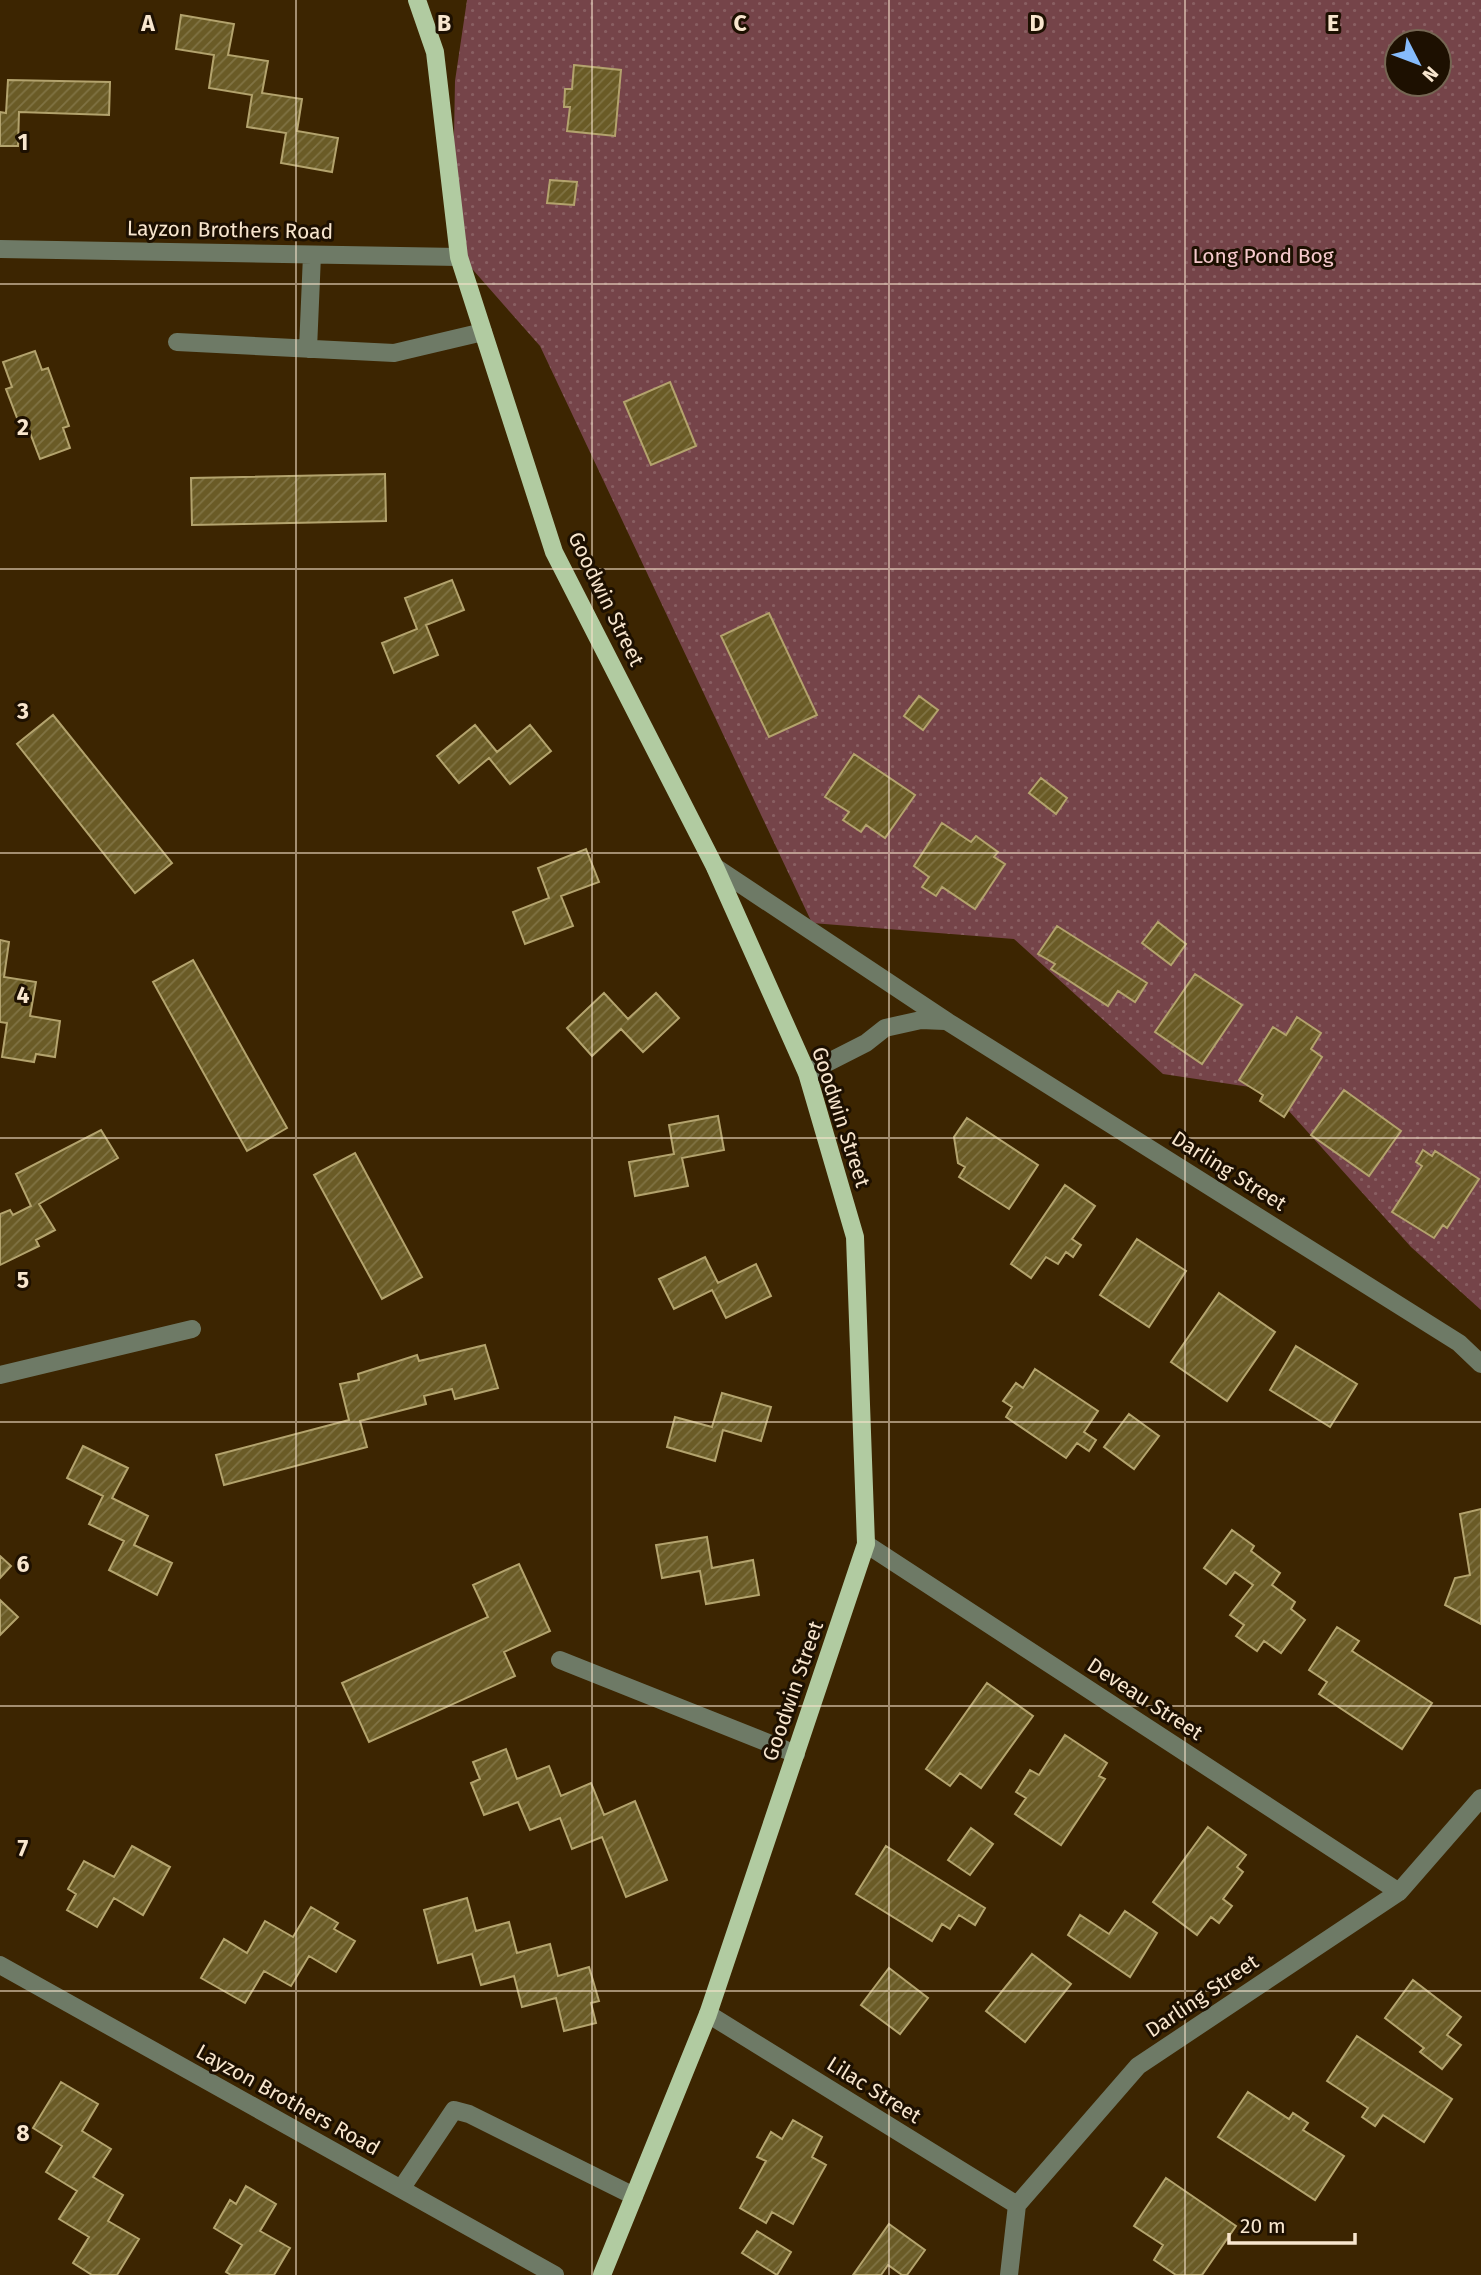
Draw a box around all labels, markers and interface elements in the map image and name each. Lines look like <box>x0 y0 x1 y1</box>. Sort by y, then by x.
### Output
text: A <box>140 9 155 37</box>
text: B <box>437 9 451 37</box>
text: C <box>733 9 747 37</box>
text: D <box>1030 9 1045 37</box>
text: E <box>1327 9 1339 37</box>
north arrow <box>1383 28 1453 98</box>
text: N <box>1417 62 1443 86</box>
text: 1 <box>18 128 28 156</box>
street label: Layzon Brothers Road <box>127 215 333 245</box>
park label: Long Pond Bog <box>1192 243 1334 269</box>
text: 2 <box>17 413 29 441</box>
street label: Goodwin Street <box>562 528 650 671</box>
text: 3 <box>16 697 29 725</box>
text: 4 <box>17 981 30 1009</box>
street label: Goodwin Street <box>806 1043 876 1191</box>
street label: Darling Street <box>1167 1125 1292 1217</box>
text: 5 <box>17 1266 29 1294</box>
text: 6 <box>17 1550 30 1578</box>
street label: Goodwin Street <box>757 1617 829 1764</box>
street label: Deveau Street <box>1082 1652 1208 1746</box>
text: 7 <box>18 1834 29 1862</box>
street label: Darling Street <box>1141 1948 1264 2043</box>
street label: Layzon Brothers Road <box>191 2039 385 2161</box>
street label: Lilac Street <box>822 2051 926 2129</box>
text: 8 <box>16 2119 30 2147</box>
scale bar <box>1229 2202 1355 2246</box>
text: 20 m <box>1240 2213 1286 2239</box>

